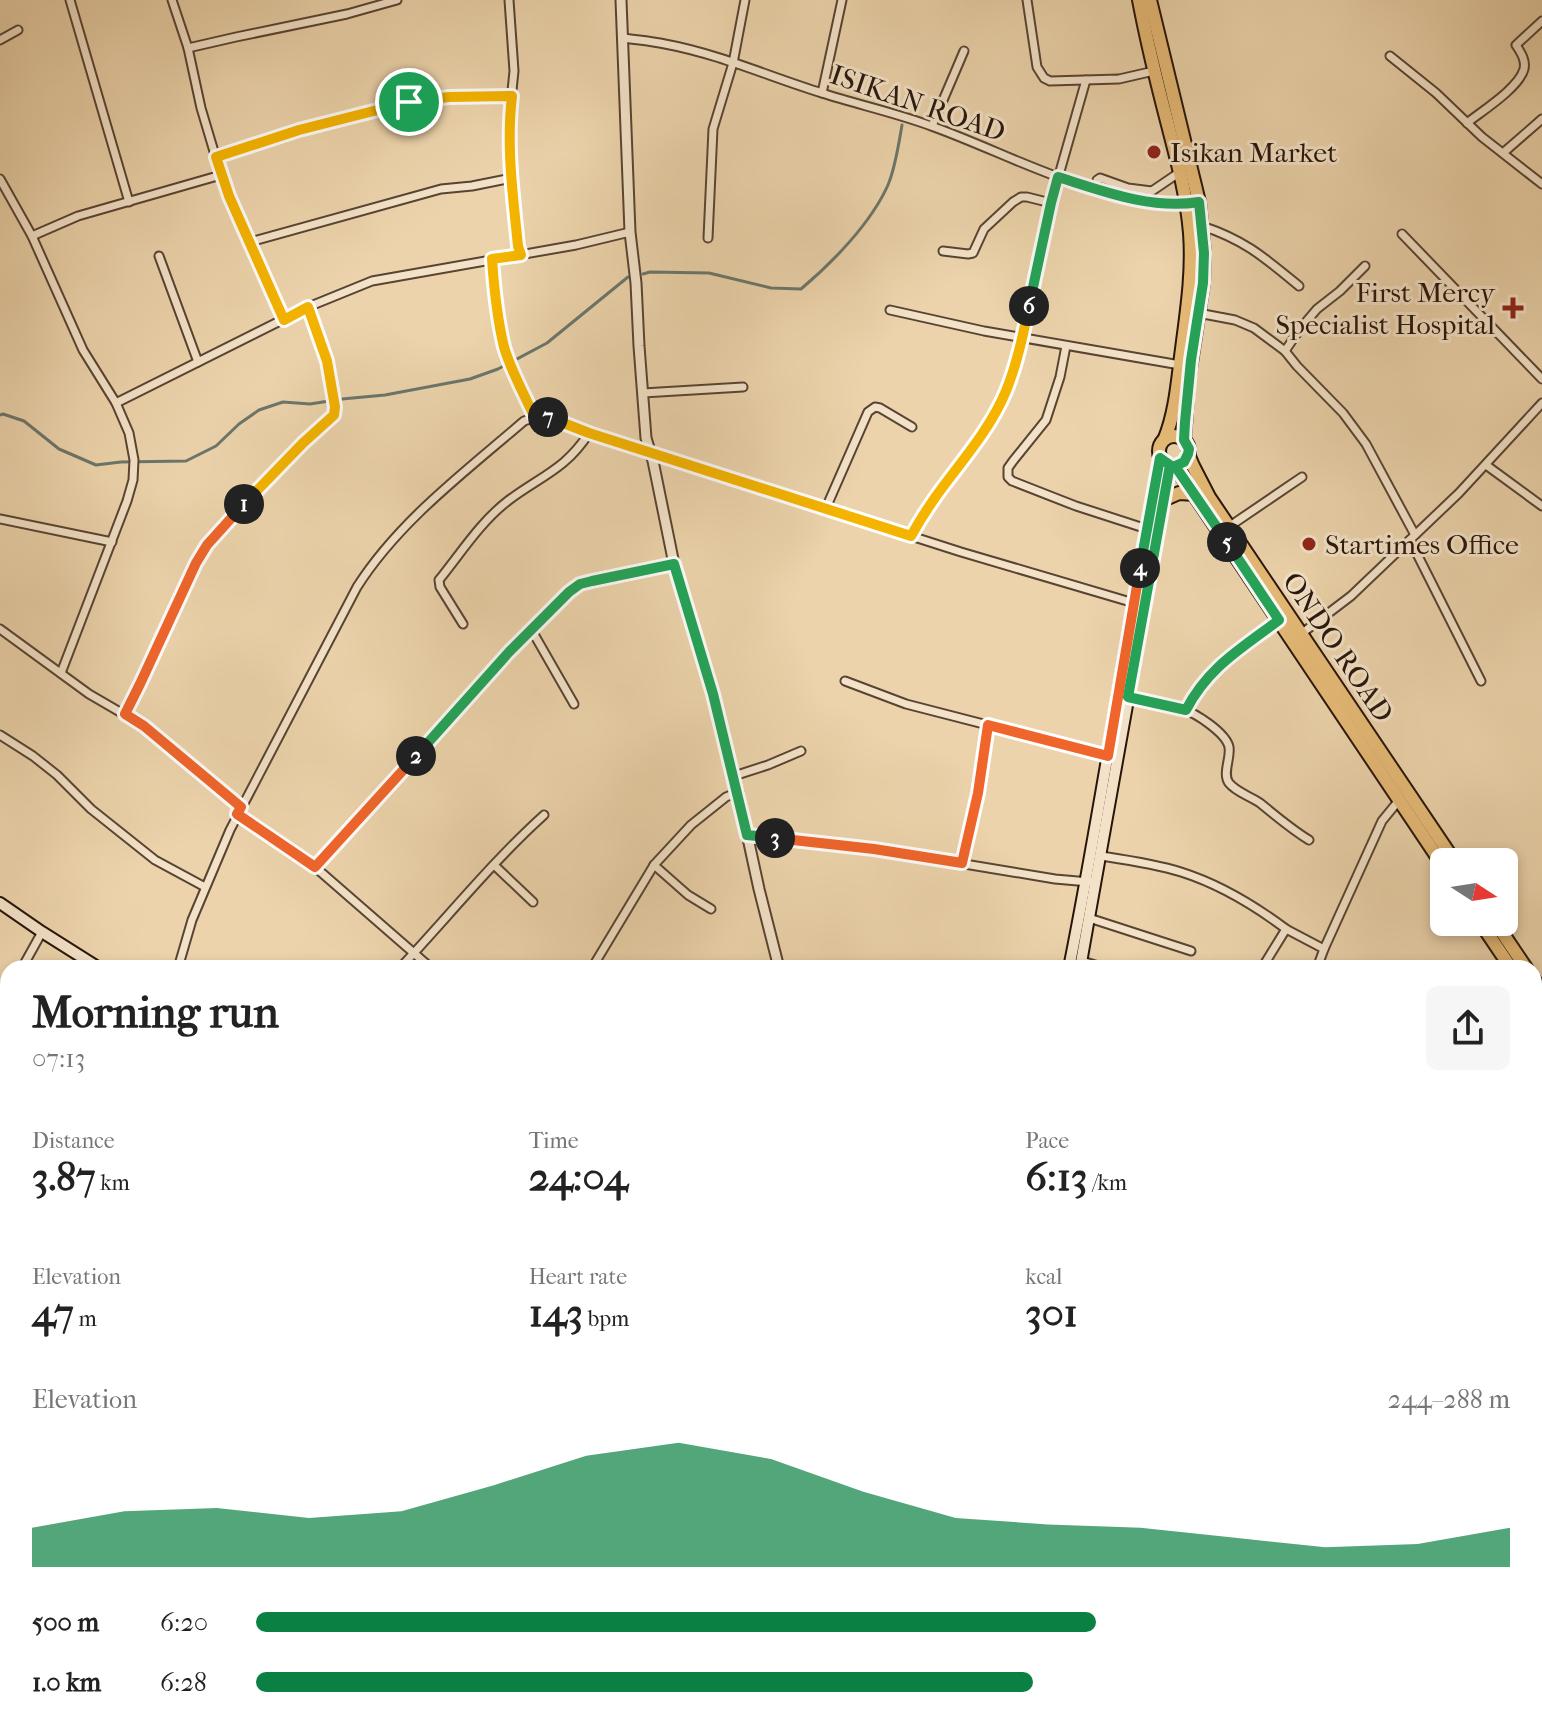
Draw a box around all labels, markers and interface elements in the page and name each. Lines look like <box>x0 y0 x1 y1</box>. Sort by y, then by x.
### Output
street label: ISIKAN ROAD <box>826 58 1010 148</box>
pin <box>375 68 443 136</box>
icon: arrive <box>387 80 431 124</box>
place label: Isikan Market <box>1170 136 1337 169</box>
marker: Isikan Market <box>1145 143 1163 161</box>
place label: First Mercy Specialist Hospital <box>1275 276 1496 341</box>
pin: 6 <box>1009 286 1049 326</box>
text: 6 <box>1023 293 1035 319</box>
marker: First Mercy Specialist Hospital <box>1502 297 1524 319</box>
pin: 7 <box>528 397 568 437</box>
text: 7 <box>543 404 553 430</box>
pin: 1 <box>224 484 264 524</box>
text: 1 <box>240 491 248 517</box>
pin: 5 <box>1207 522 1247 562</box>
place label: Startimes Office <box>1325 528 1519 561</box>
text: 5 <box>1222 529 1232 555</box>
marker: Startimes Office <box>1300 535 1318 553</box>
pin: 4 <box>1120 548 1160 588</box>
text: 4 <box>1134 555 1147 581</box>
street label: ONDO ROAD <box>1276 566 1400 728</box>
pin: 2 <box>396 736 436 776</box>
text: 2 <box>410 743 422 769</box>
pin: 3 <box>755 818 795 858</box>
text: 3 <box>770 825 780 851</box>
north arrow <box>1430 848 1518 936</box>
map controls <box>1430 848 1518 936</box>
button: share <box>1426 986 1510 1070</box>
text: Morning run <box>32 987 279 1038</box>
text: 07:13 <box>32 1043 85 1074</box>
text: Distance <box>32 1128 115 1154</box>
text: Time <box>529 1128 579 1154</box>
text: Pace <box>1025 1128 1069 1154</box>
text: 3.87 <box>32 1154 96 1200</box>
text: 24:04 <box>529 1154 628 1200</box>
text: 6:13 <box>1025 1154 1087 1200</box>
text: km <box>96 1170 130 1196</box>
text: /km <box>1087 1170 1127 1196</box>
text: Elevation <box>32 1264 121 1290</box>
text: Heart rate <box>529 1264 627 1290</box>
text: kcal <box>1025 1264 1062 1290</box>
text: 47 <box>32 1290 74 1336</box>
text: 143 <box>529 1290 583 1336</box>
text: 301 <box>1025 1290 1078 1336</box>
text: m <box>74 1306 97 1332</box>
text: bpm <box>583 1306 629 1332</box>
text: Elevation <box>32 1384 137 1415</box>
text: 244–288 m <box>1388 1384 1510 1415</box>
text: 500 m <box>32 1607 99 1638</box>
text: 6:20 <box>160 1607 208 1638</box>
text: 1.0 km <box>32 1667 101 1698</box>
text: 6:28 <box>160 1667 207 1698</box>

